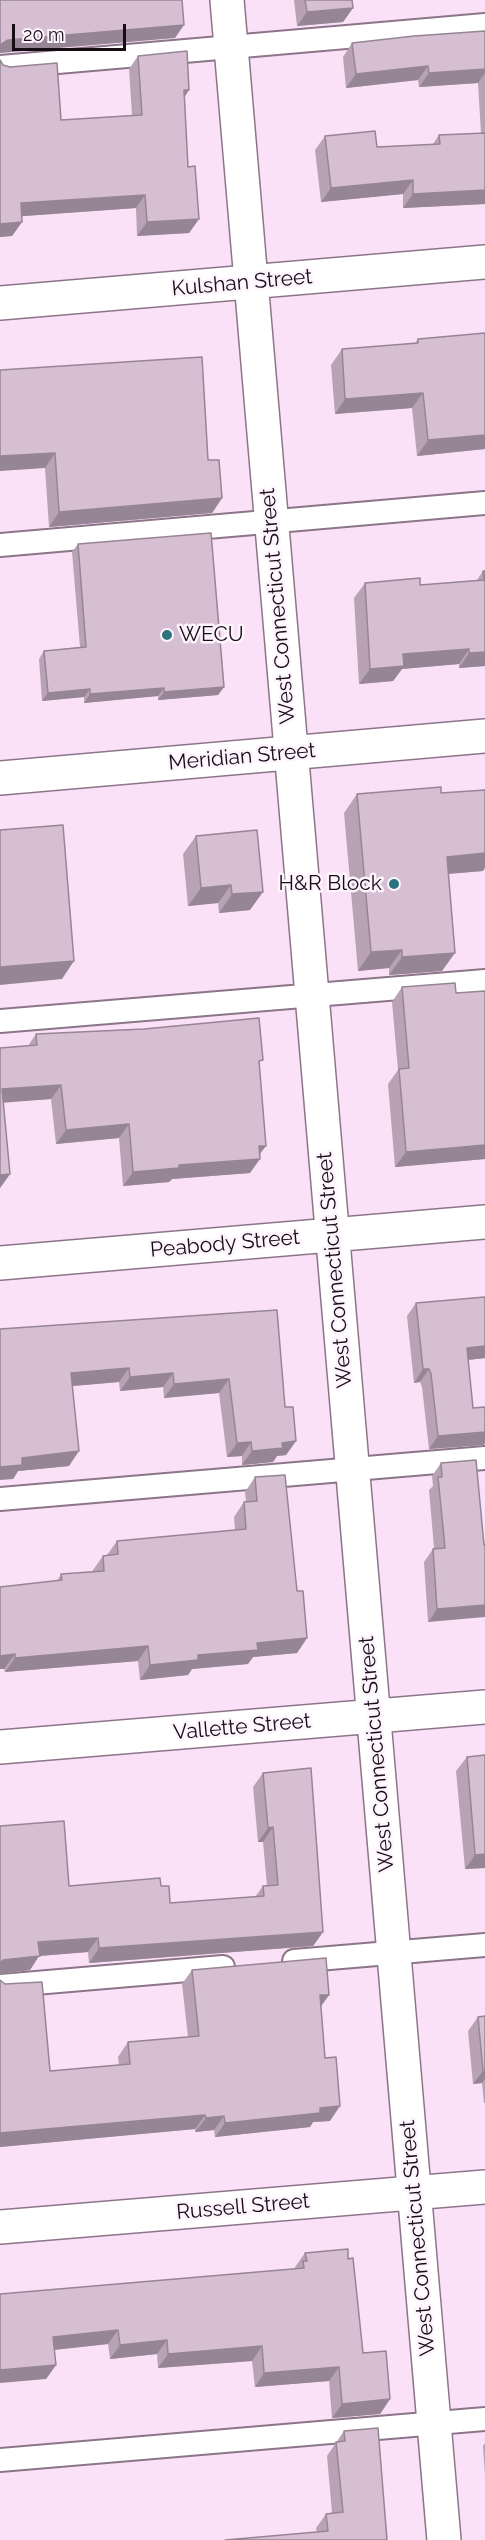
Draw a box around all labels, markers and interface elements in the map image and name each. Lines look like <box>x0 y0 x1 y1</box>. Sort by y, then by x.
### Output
scale bar <box>15 12 129 50</box>
text: 20 m <box>23 24 65 45</box>
street label: Kulshan Street <box>171 264 313 302</box>
street label: West Connecticut Street <box>255 487 301 725</box>
place label: WECU <box>179 622 244 648</box>
marker: WECU <box>160 628 174 642</box>
street label: Meridian Street <box>167 738 317 776</box>
place label: H&R Block <box>279 871 382 897</box>
marker: H&R Block <box>387 877 401 891</box>
street label: West Connecticut Street <box>312 1151 358 1389</box>
street label: Peabody Street <box>149 1225 301 1263</box>
street label: West Connecticut Street <box>354 1635 400 1873</box>
street label: Vallette Street <box>172 1708 312 1746</box>
street label: West Connecticut Street <box>395 2119 441 2357</box>
street label: Russell Street <box>175 2189 311 2225</box>

